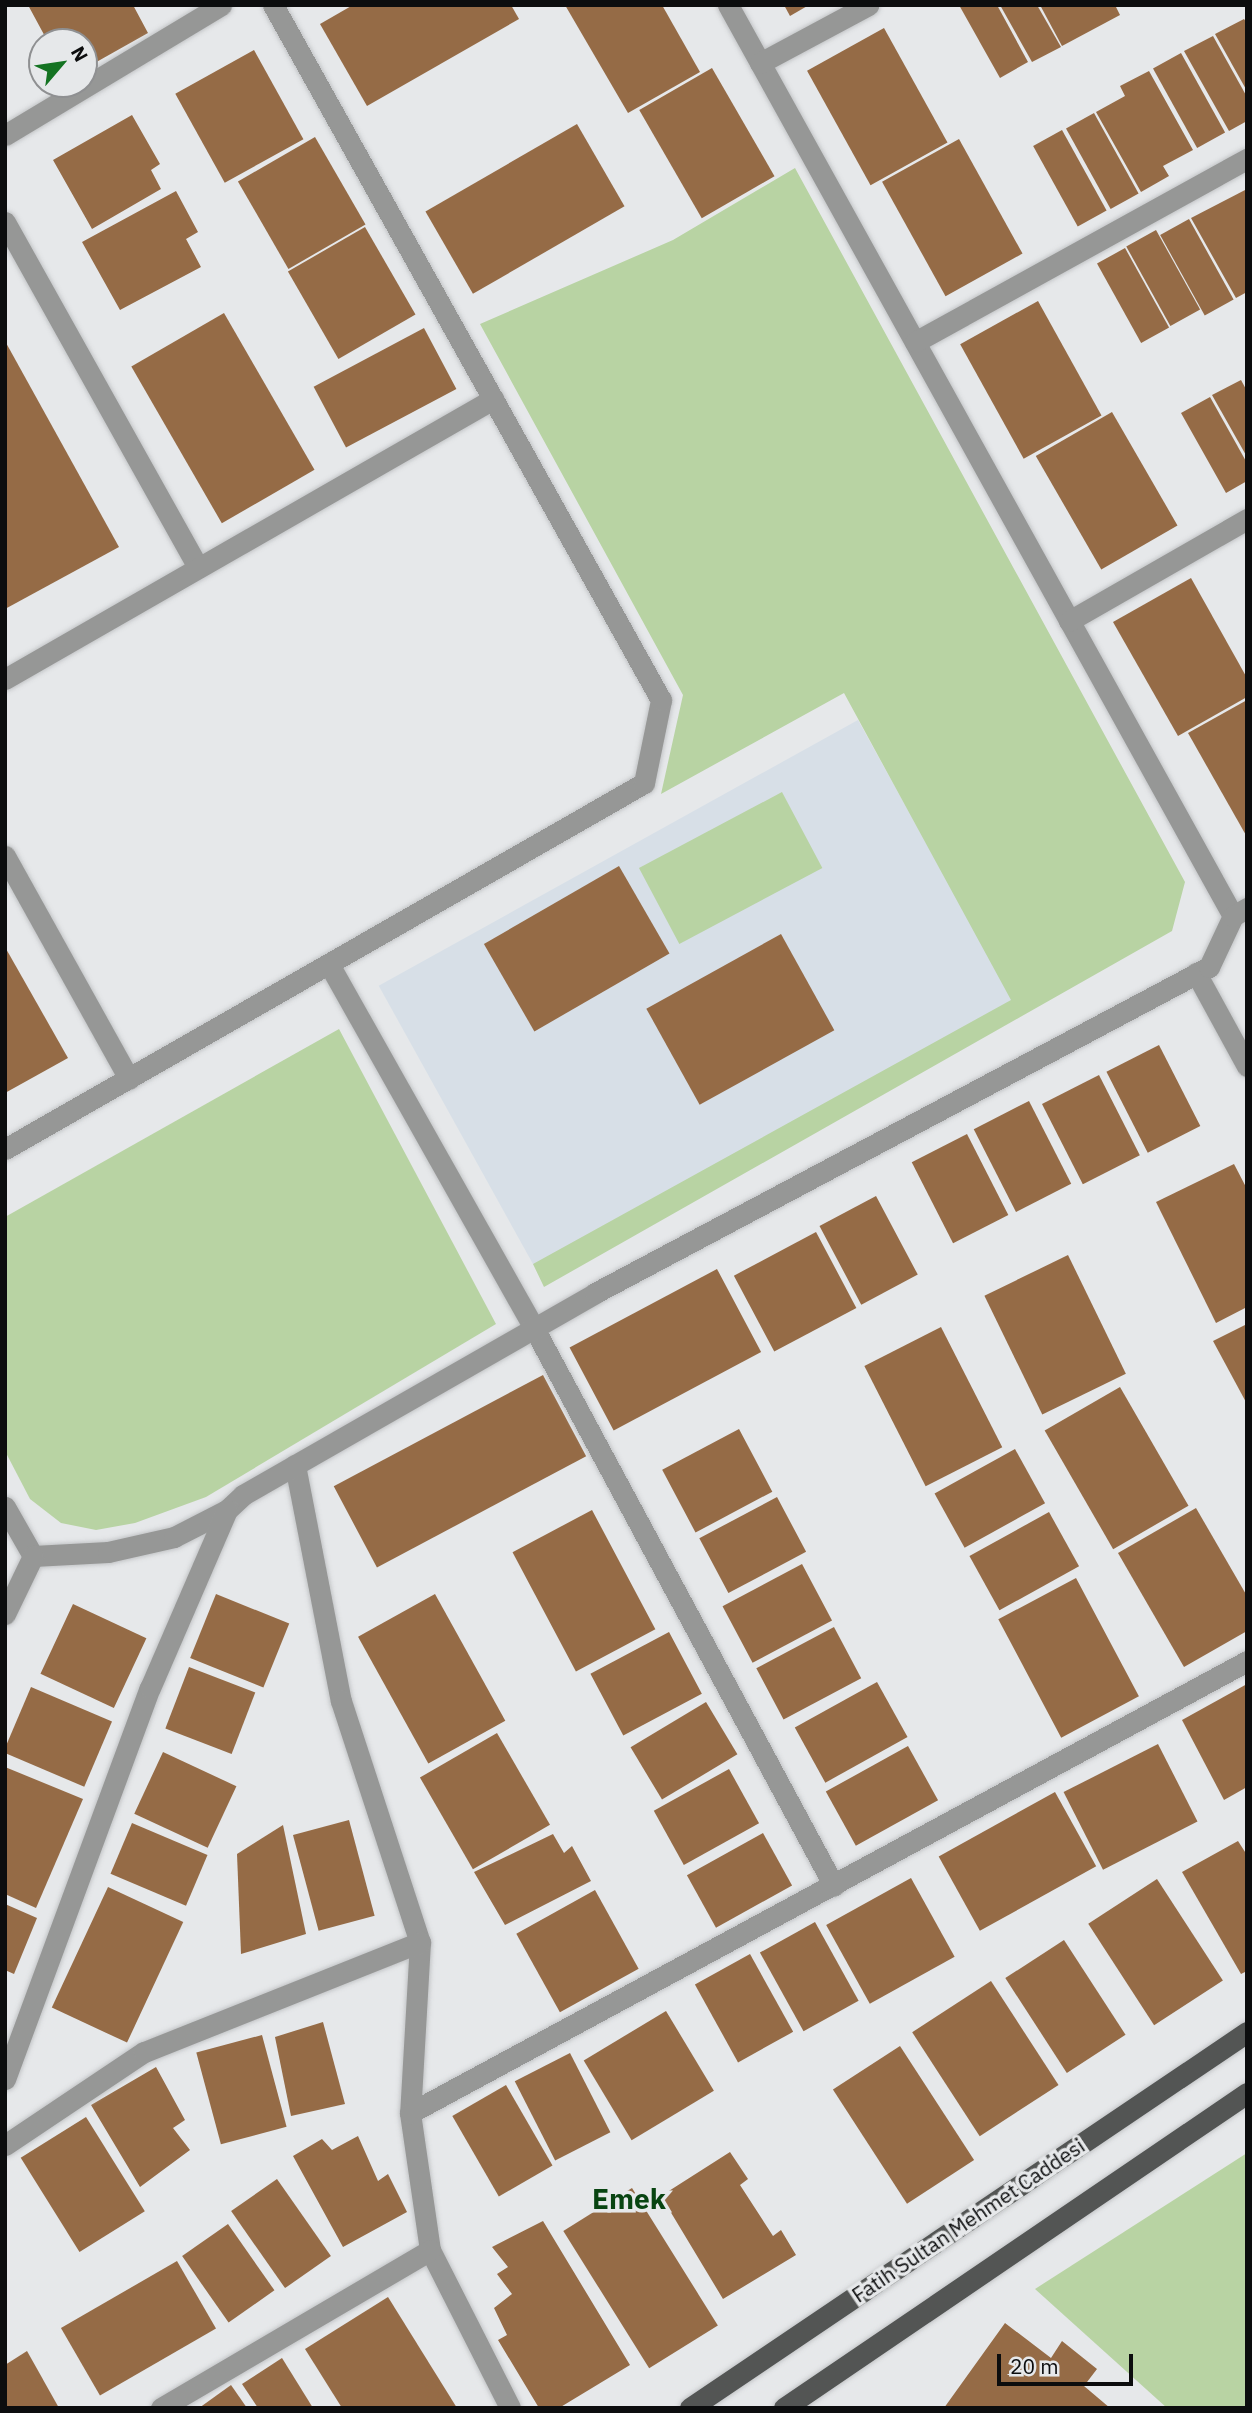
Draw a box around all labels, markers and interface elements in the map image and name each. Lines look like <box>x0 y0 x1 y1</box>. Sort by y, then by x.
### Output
north arrow <box>28 28 98 98</box>
text: N <box>66 42 93 66</box>
street label: Fatih Sultan Mehmet Caddesi <box>847 2133 1089 2307</box>
district label: Emek <box>592 2182 666 2216</box>
scale bar <box>1000 2340 1136 2384</box>
text: 20 m <box>1010 2352 1059 2380</box>

